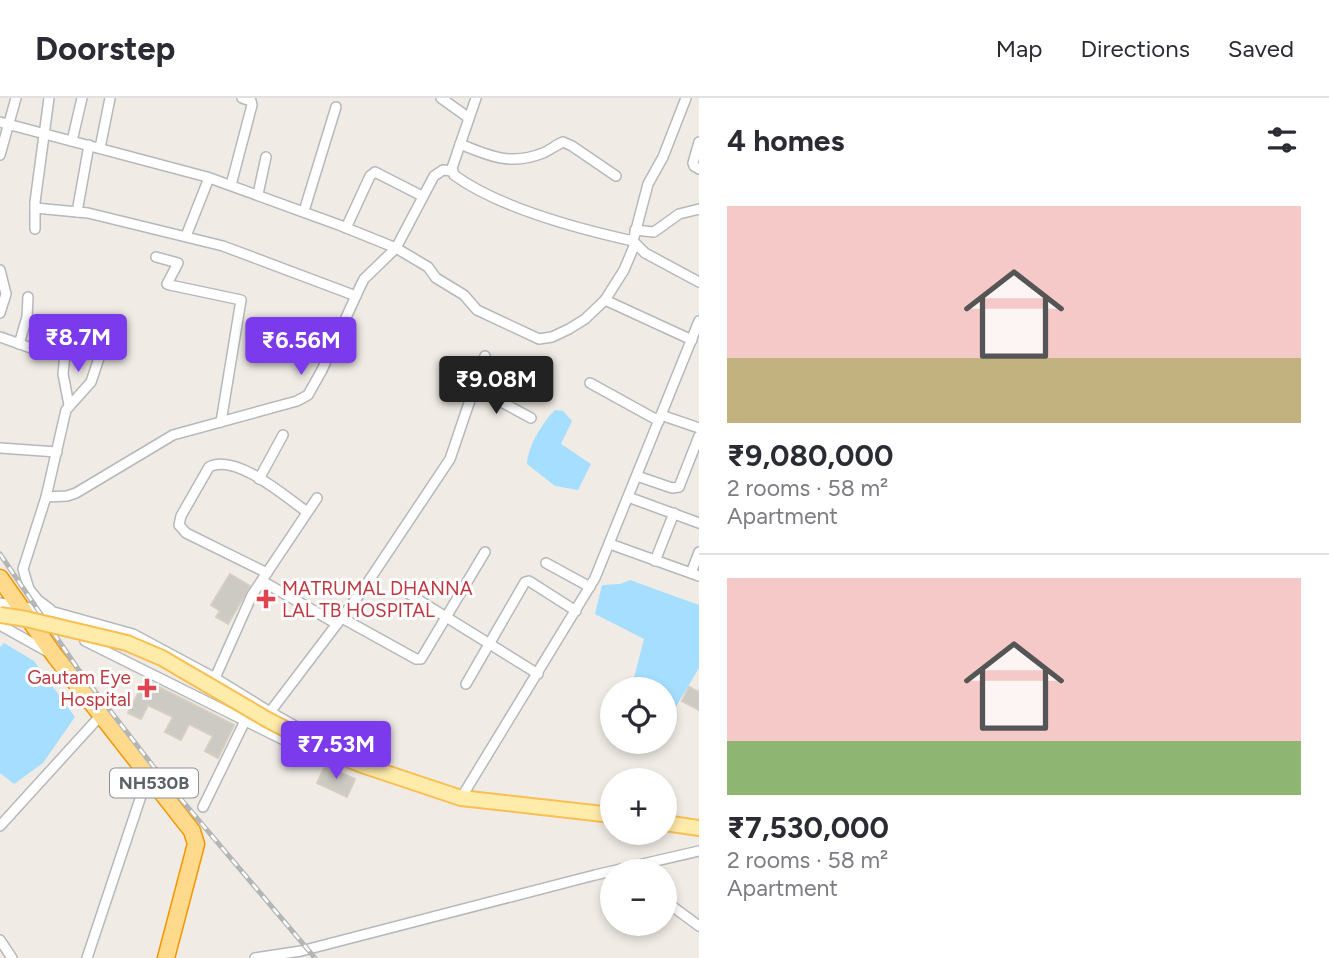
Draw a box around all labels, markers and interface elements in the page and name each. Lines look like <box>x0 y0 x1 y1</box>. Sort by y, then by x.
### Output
text: Doorstep <box>35 29 175 68</box>
text: Map <box>996 34 1042 63</box>
text: Directions <box>1080 34 1190 63</box>
text: Saved <box>1228 34 1294 63</box>
icon: filters <box>1263 121 1301 159</box>
text: 4 homes <box>727 122 844 159</box>
icon: home <box>951 251 1077 377</box>
pin: ₹8.7M <box>29 314 127 374</box>
pin: ₹6.56M <box>244 317 358 377</box>
text: ₹8.7M <box>45 323 111 351</box>
text: ₹6.56M <box>261 326 341 354</box>
pin: ₹9.08M <box>439 356 553 416</box>
text: ₹9.08M <box>455 365 537 393</box>
text: ₹9,080,000 <box>727 437 893 474</box>
text: 2 rooms · 58 m² <box>727 474 888 502</box>
text: Apartment <box>727 502 838 530</box>
place label: MATRUMAL DHANNA LAL TB HOSPITAL <box>282 577 473 622</box>
marker: MATRUMAL DHANNA LAL TB HOSPITAL <box>256 589 276 609</box>
icon: home <box>951 623 1077 749</box>
place label: Gautam Eye Hospital <box>27 666 131 711</box>
map controls <box>600 677 677 936</box>
button: locate <box>600 677 677 754</box>
marker: Gautam Eye Hospital <box>137 678 157 698</box>
pin: ₹7.53M <box>279 722 393 781</box>
text: ₹7.53M <box>297 730 375 758</box>
road number: NH530B <box>110 768 198 798</box>
button: + <box>600 768 677 845</box>
text: ₹7,530,000 <box>727 809 889 846</box>
text: 2 rooms · 58 m² <box>727 846 888 874</box>
button: − <box>600 859 677 936</box>
text: Apartment <box>727 874 838 902</box>

